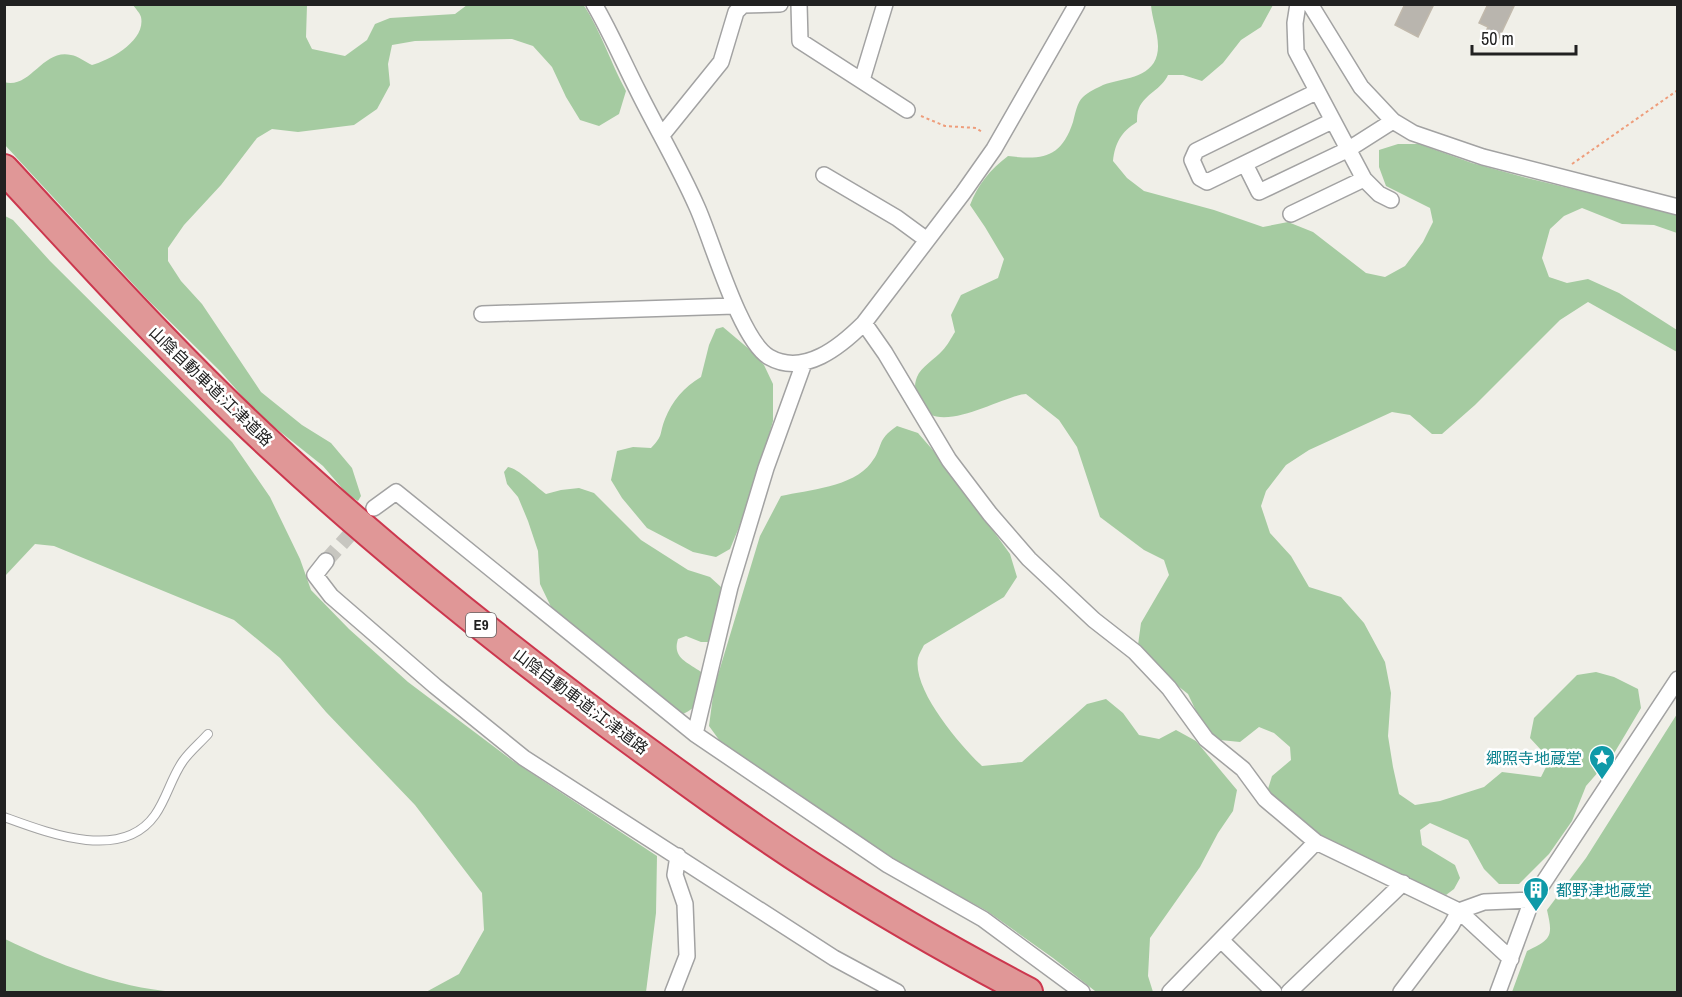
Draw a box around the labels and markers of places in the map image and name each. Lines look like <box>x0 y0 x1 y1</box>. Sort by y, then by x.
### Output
place icon: 郷照寺地蔵堂 <box>1587 743 1617 781</box>
place label: 郷照寺地蔵堂 <box>1486 747 1582 769</box>
building icon: 都野津地蔵堂 <box>1521 875 1551 913</box>
place label: 都野津地蔵堂 <box>1556 879 1652 901</box>

